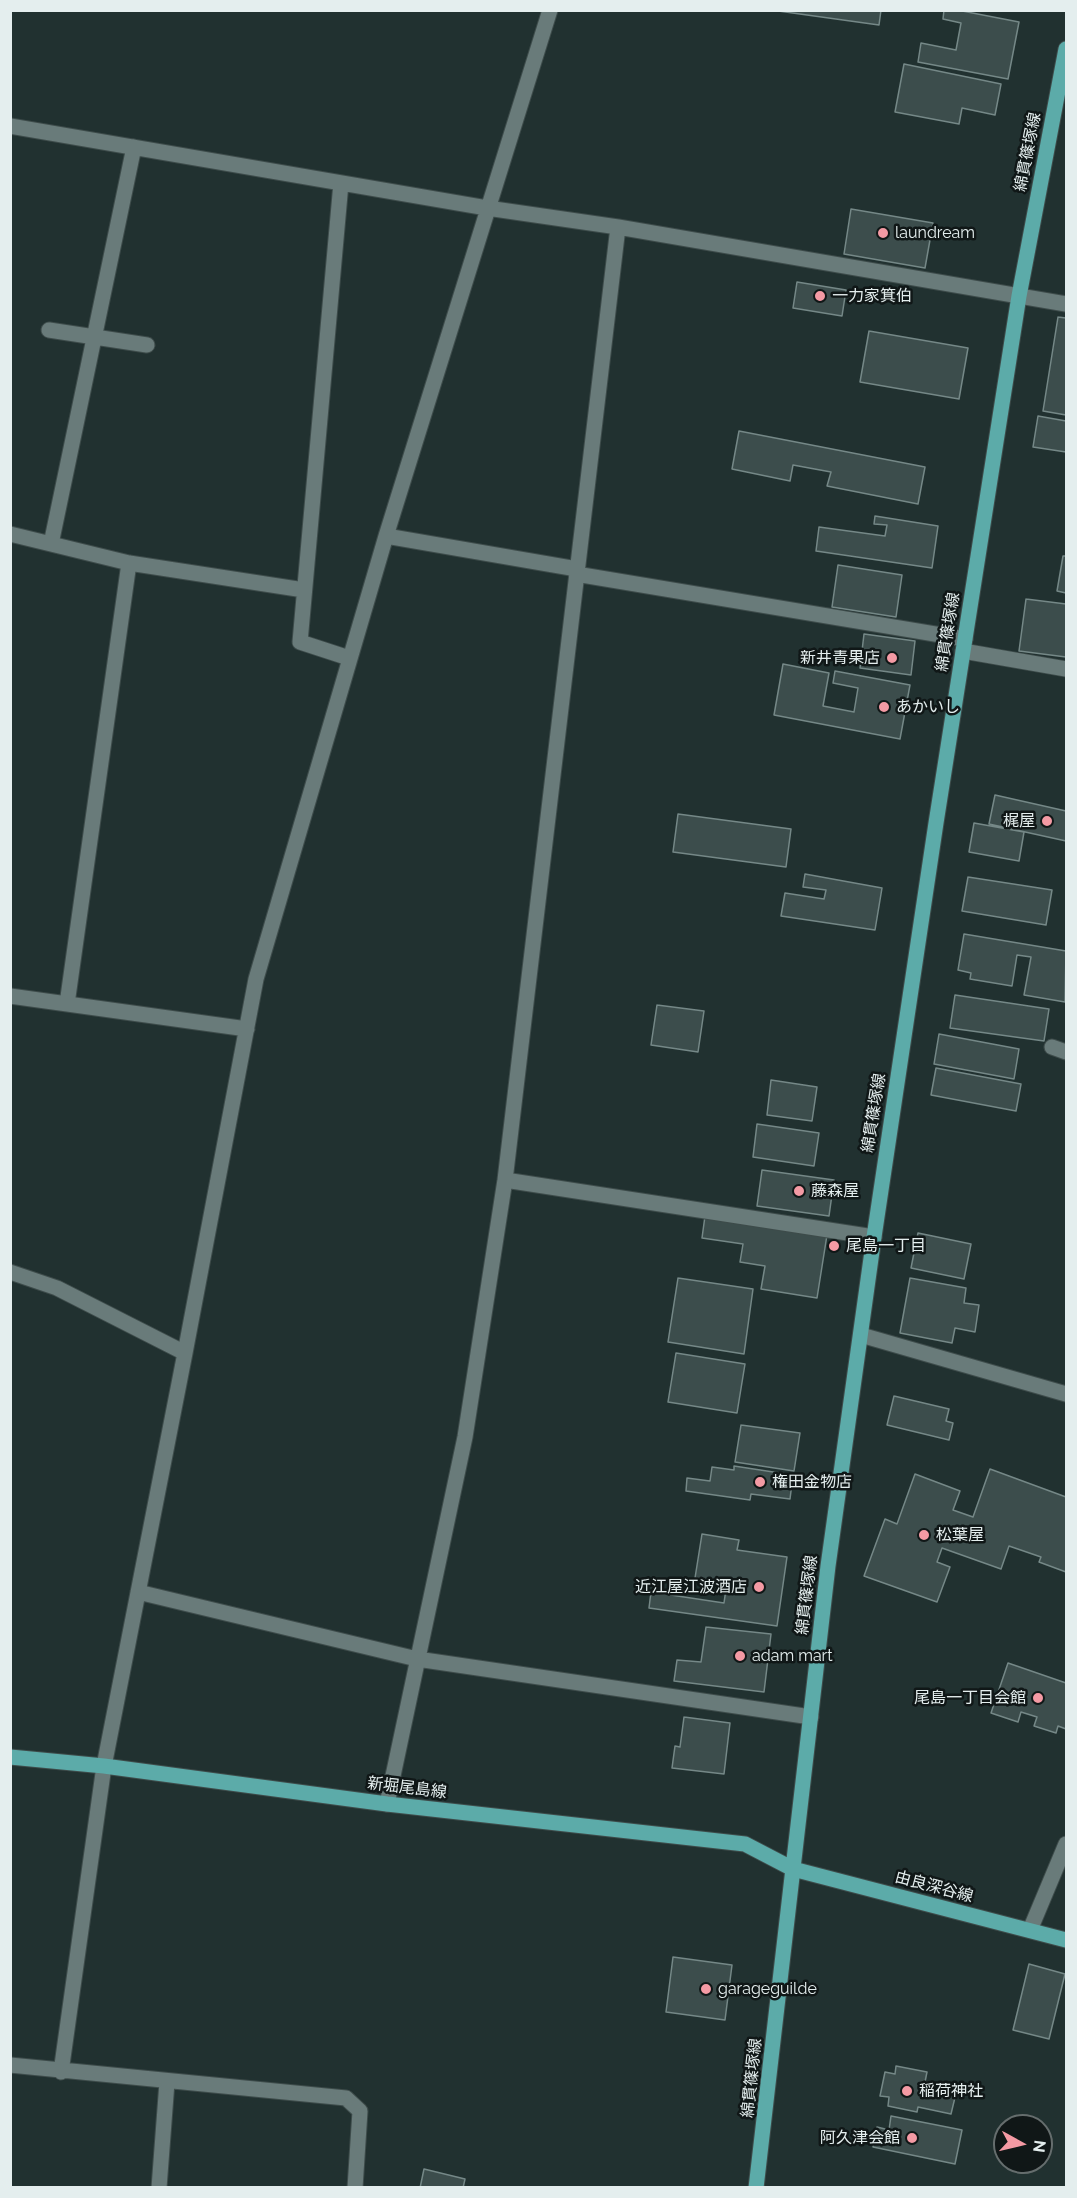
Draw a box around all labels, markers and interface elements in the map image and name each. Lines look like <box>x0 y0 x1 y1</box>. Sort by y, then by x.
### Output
street label: 綿貫篠塚線 <box>1011 111 1045 193</box>
place label: laundream <box>895 223 975 243</box>
marker: laundream <box>876 226 890 240</box>
place label: 一力家箕伯 <box>832 286 912 306</box>
marker: 一力家箕伯 <box>813 289 827 303</box>
street label: 綿貫篠塚線 <box>932 591 964 673</box>
place label: 新井青果店 <box>800 648 880 668</box>
marker: 新井青果店 <box>885 651 899 665</box>
place label: あかいし <box>896 697 960 717</box>
marker: あかいし <box>877 700 891 714</box>
place label: 梶屋 <box>1003 811 1035 831</box>
marker: 梶屋 <box>1040 814 1054 828</box>
street label: 綿貫篠塚線 <box>858 1072 890 1154</box>
place label: 藤森屋 <box>811 1181 859 1201</box>
marker: 藤森屋 <box>792 1184 806 1198</box>
place label: 尾島一丁目 <box>846 1236 926 1256</box>
marker: 尾島一丁目 <box>827 1239 841 1253</box>
place label: 権田金物店 <box>772 1472 852 1492</box>
marker: 権田金物店 <box>753 1475 767 1489</box>
place label: 松葉屋 <box>936 1525 984 1545</box>
marker: 松葉屋 <box>917 1528 931 1542</box>
street label: 綿貫篠塚線 <box>793 1554 821 1636</box>
place label: 近江屋江波酒店 <box>635 1577 747 1597</box>
marker: 近江屋江波酒店 <box>752 1580 766 1594</box>
place label: adam mart <box>752 1646 833 1666</box>
marker: adam mart <box>733 1649 747 1663</box>
place label: 尾島一丁目会館 <box>914 1688 1026 1708</box>
marker: 尾島一丁目会館 <box>1031 1691 1045 1705</box>
street label: 新堀尾島線 <box>366 1774 448 1802</box>
street label: 由良深谷線 <box>893 1867 975 1907</box>
place label: garageguilde <box>718 1979 817 1999</box>
marker: garageguilde <box>699 1982 713 1996</box>
street label: 綿貫篠塚線 <box>738 2037 766 2119</box>
place label: 稲荷神社 <box>919 2081 983 2101</box>
marker: 稲荷神社 <box>900 2084 914 2098</box>
north arrow <box>993 2114 1053 2174</box>
place label: 阿久津会館 <box>820 2128 900 2148</box>
marker: 阿久津会館 <box>905 2131 919 2145</box>
text: N <box>1029 2139 1050 2154</box>

